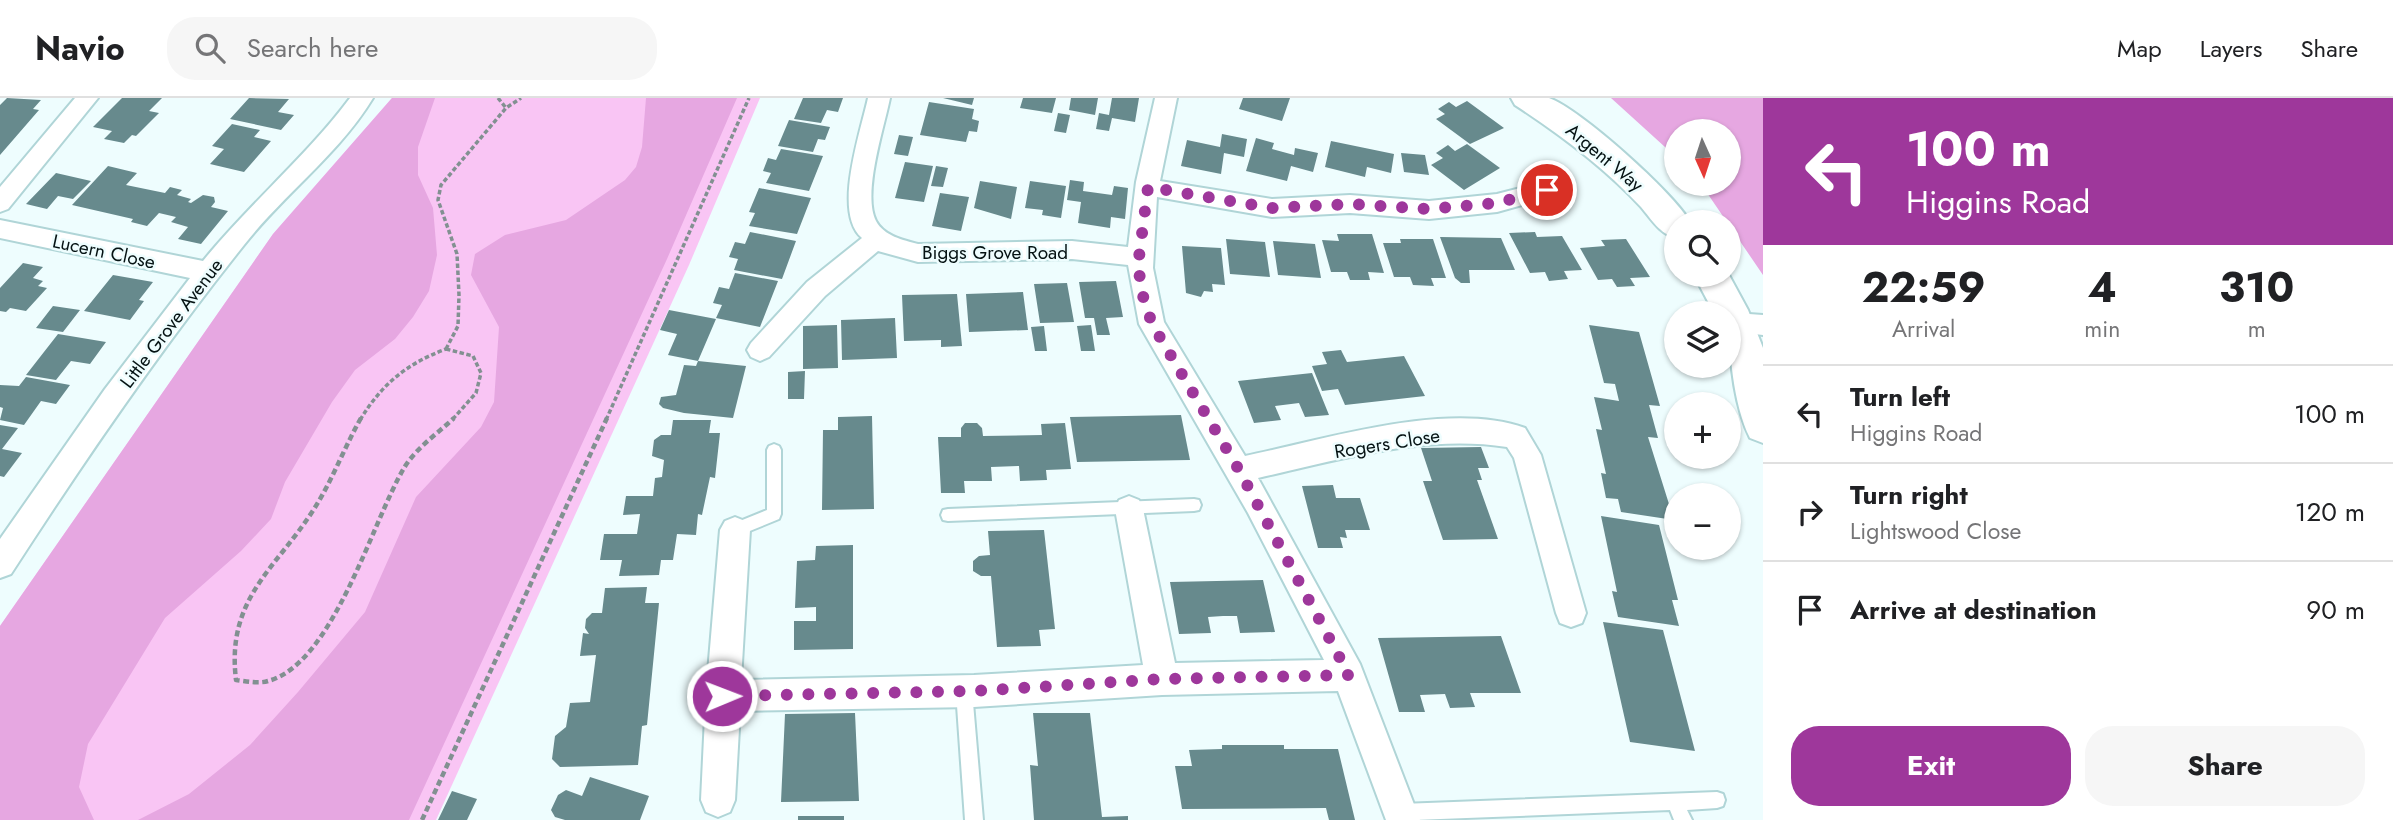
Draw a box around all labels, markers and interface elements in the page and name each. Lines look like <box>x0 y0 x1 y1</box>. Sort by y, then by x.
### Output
search box <box>167 17 657 80</box>
text: Navio <box>35 25 125 72</box>
icon: search <box>191 29 229 67</box>
text: Search here <box>247 29 378 67</box>
text: Map <box>2117 31 2162 66</box>
text: Layers <box>2200 31 2262 66</box>
text: Share <box>2300 31 2358 66</box>
text: 100 m <box>1906 114 2051 184</box>
street label: Argent Way <box>1560 117 1650 198</box>
north arrow <box>1664 119 1741 196</box>
map controls <box>1664 119 1741 560</box>
icon: left <box>1791 126 1882 217</box>
pin <box>1517 160 1577 220</box>
icon: arrive <box>1528 171 1566 209</box>
text: Higgins Road <box>1906 179 2090 225</box>
button: search <box>1664 210 1741 287</box>
street label: Lucern Close <box>50 227 158 276</box>
street label: Biggs Grove Road <box>922 239 1068 266</box>
street label: Little Grove Avenue <box>114 253 229 394</box>
text: 22:59 <box>1862 257 1986 318</box>
text: 4 <box>2088 257 2117 318</box>
text: 310 <box>2219 257 2294 318</box>
button: layers <box>1664 301 1741 378</box>
text: Arrival <box>1892 312 1955 346</box>
text: min <box>2084 312 2120 346</box>
text: m <box>2248 312 2266 346</box>
text: Turn left <box>1850 378 1950 416</box>
button: + <box>1664 392 1741 469</box>
icon: left <box>1791 395 1829 433</box>
text: 100 m <box>2294 395 2365 433</box>
text: Higgins Road <box>1850 416 1982 450</box>
street label: Rogers Close <box>1332 422 1442 465</box>
text: Turn right <box>1850 476 1968 514</box>
button: − <box>1664 483 1741 560</box>
icon: right <box>1791 493 1829 531</box>
text: 120 m <box>2295 493 2365 531</box>
text: Lightswood Close <box>1850 514 2021 548</box>
icon: arrive <box>1791 591 1829 629</box>
text: Arrive at destination <box>1850 591 2097 629</box>
text: 90 m <box>2306 591 2365 629</box>
position arrow <box>685 659 759 733</box>
button: Exit <box>1791 726 2071 806</box>
button: Share <box>2085 726 2365 806</box>

